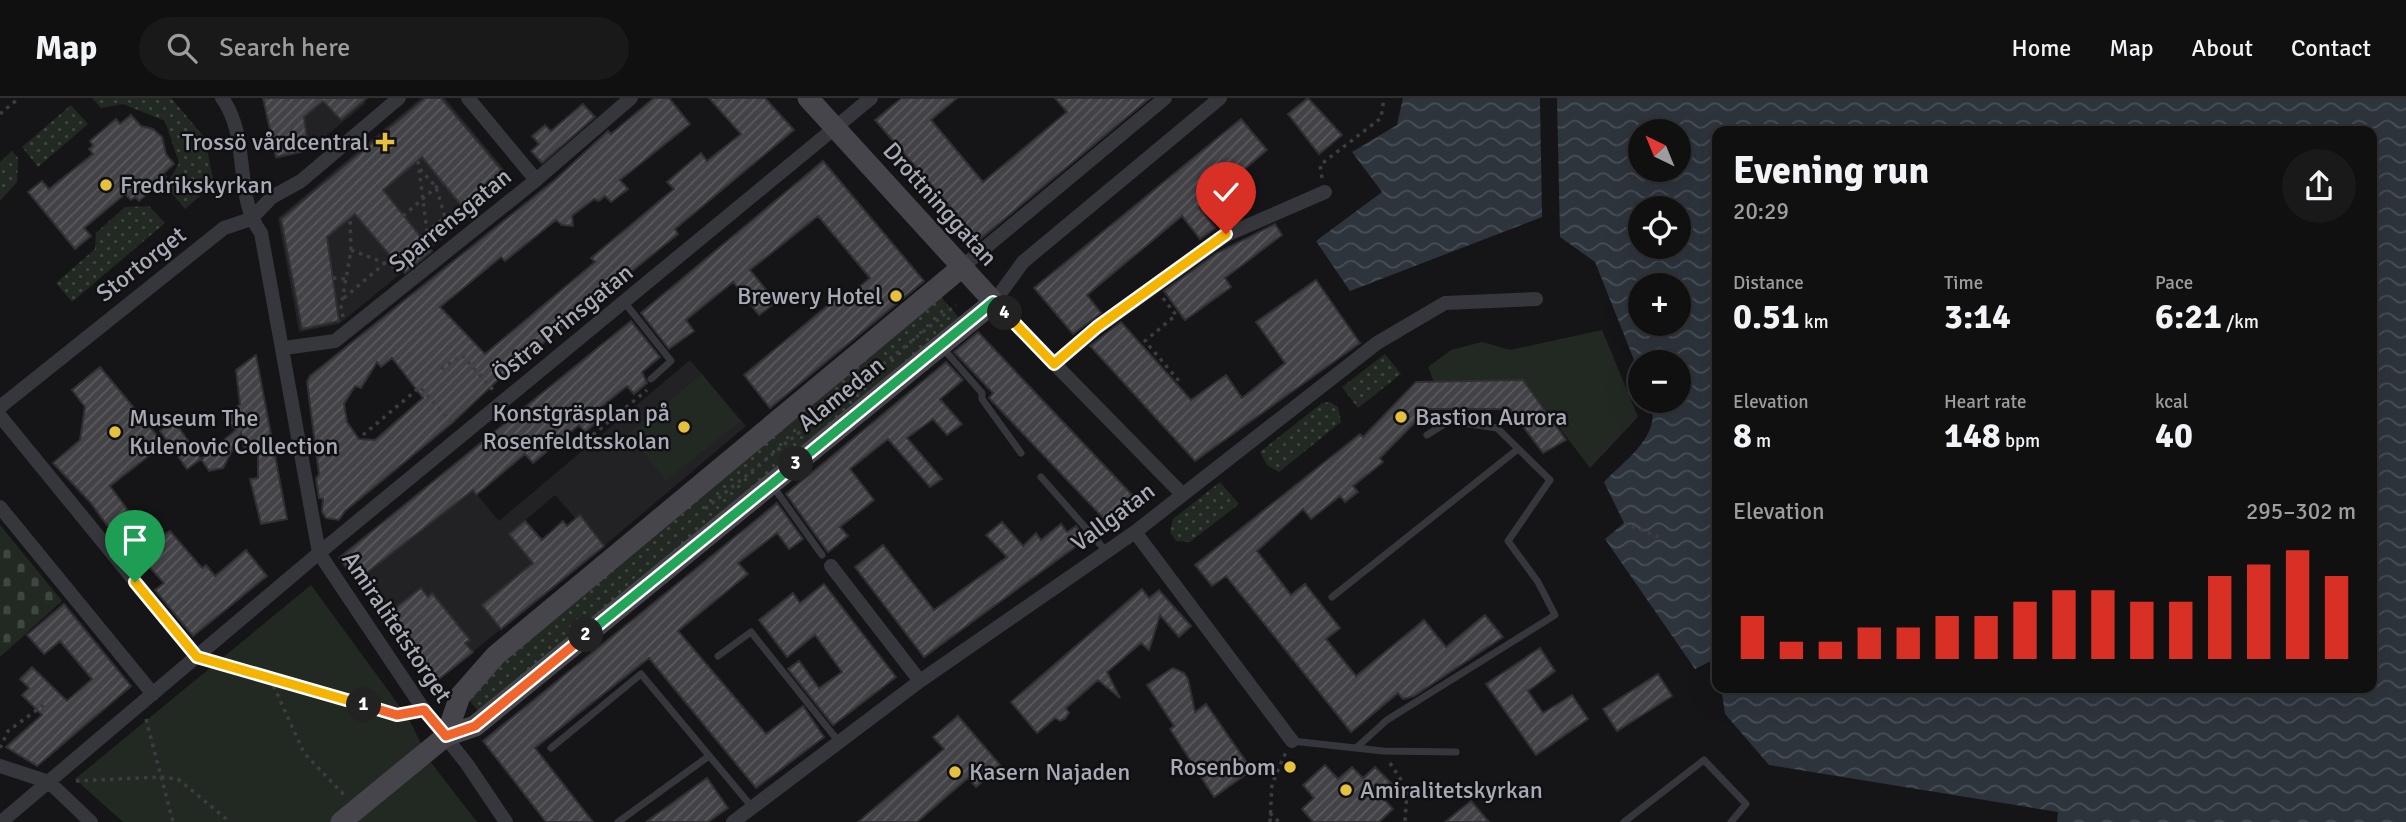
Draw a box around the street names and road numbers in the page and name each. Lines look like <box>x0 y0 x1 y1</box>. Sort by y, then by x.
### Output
street label: Drottninggatan <box>876 136 1004 272</box>
street label: Sparrensgatan <box>383 161 517 279</box>
street label: Stortorget <box>90 220 192 308</box>
street label: Östra Prinsgatan <box>487 257 639 389</box>
street label: Alamedan <box>792 350 890 438</box>
street label: Vallgatan <box>1065 476 1161 558</box>
street label: Amiralitetstorget <box>335 546 459 708</box>

